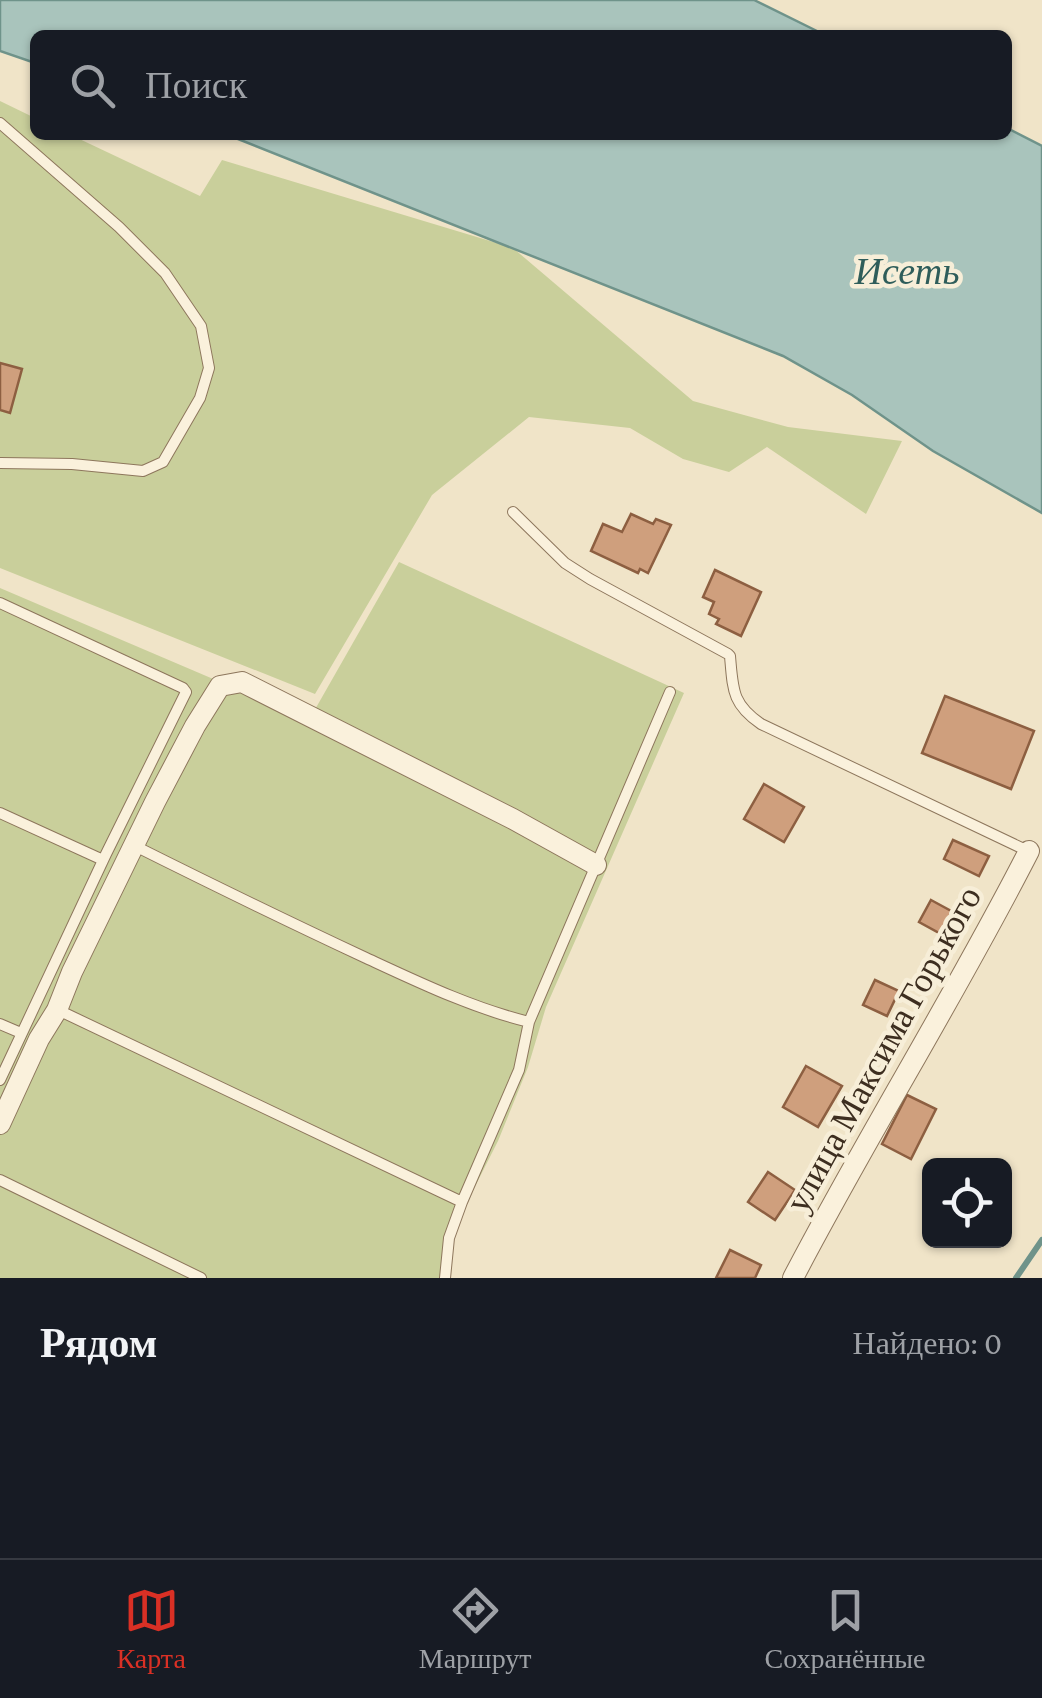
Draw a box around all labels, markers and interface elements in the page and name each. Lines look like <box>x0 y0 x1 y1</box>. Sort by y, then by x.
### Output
search box <box>30 30 1012 140</box>
icon: search <box>65 58 120 113</box>
text: Поиск <box>145 64 247 106</box>
water label: Исеть <box>854 250 959 292</box>
street label: улица Максима Горького <box>778 880 989 1219</box>
map controls <box>922 1158 1012 1248</box>
button: locate <box>922 1158 1012 1248</box>
text: Рядом <box>40 1319 157 1366</box>
text: Найдено: 0 <box>853 1325 1002 1361</box>
tab: Карта <box>116 1583 186 1675</box>
tab: Маршрут <box>419 1583 532 1675</box>
tab: Сохранённые <box>764 1583 926 1675</box>

